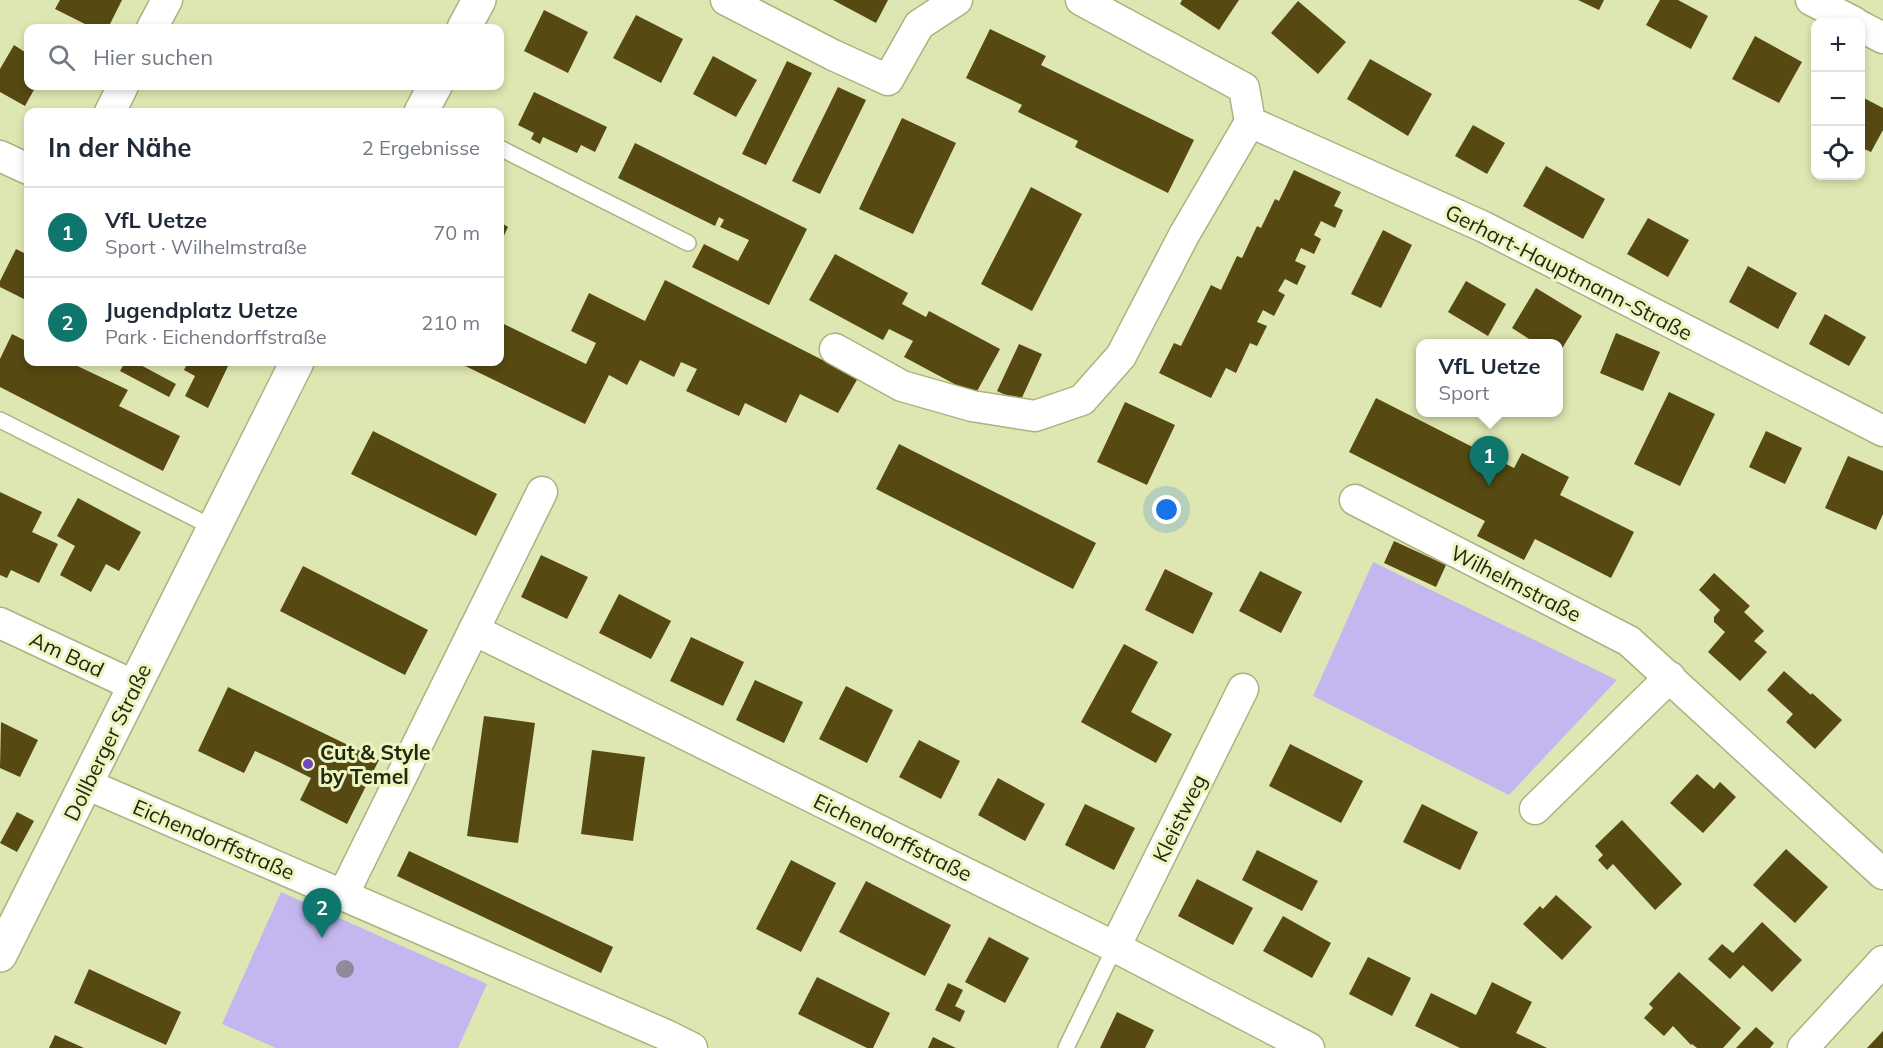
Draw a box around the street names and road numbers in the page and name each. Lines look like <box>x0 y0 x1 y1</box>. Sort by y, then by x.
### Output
street label: Gerhart-Hauptmann-Straße <box>1441 198 1697 346</box>
street label: Wilhelmstraße <box>1446 539 1586 627</box>
street label: Am Bad <box>26 626 108 682</box>
street label: Dollberger Straße <box>58 659 156 825</box>
street label: Kleistweg <box>1147 770 1211 866</box>
street label: Eichendorffstraße <box>810 787 976 887</box>
street label: Eichendorffstraße <box>129 793 299 885</box>

